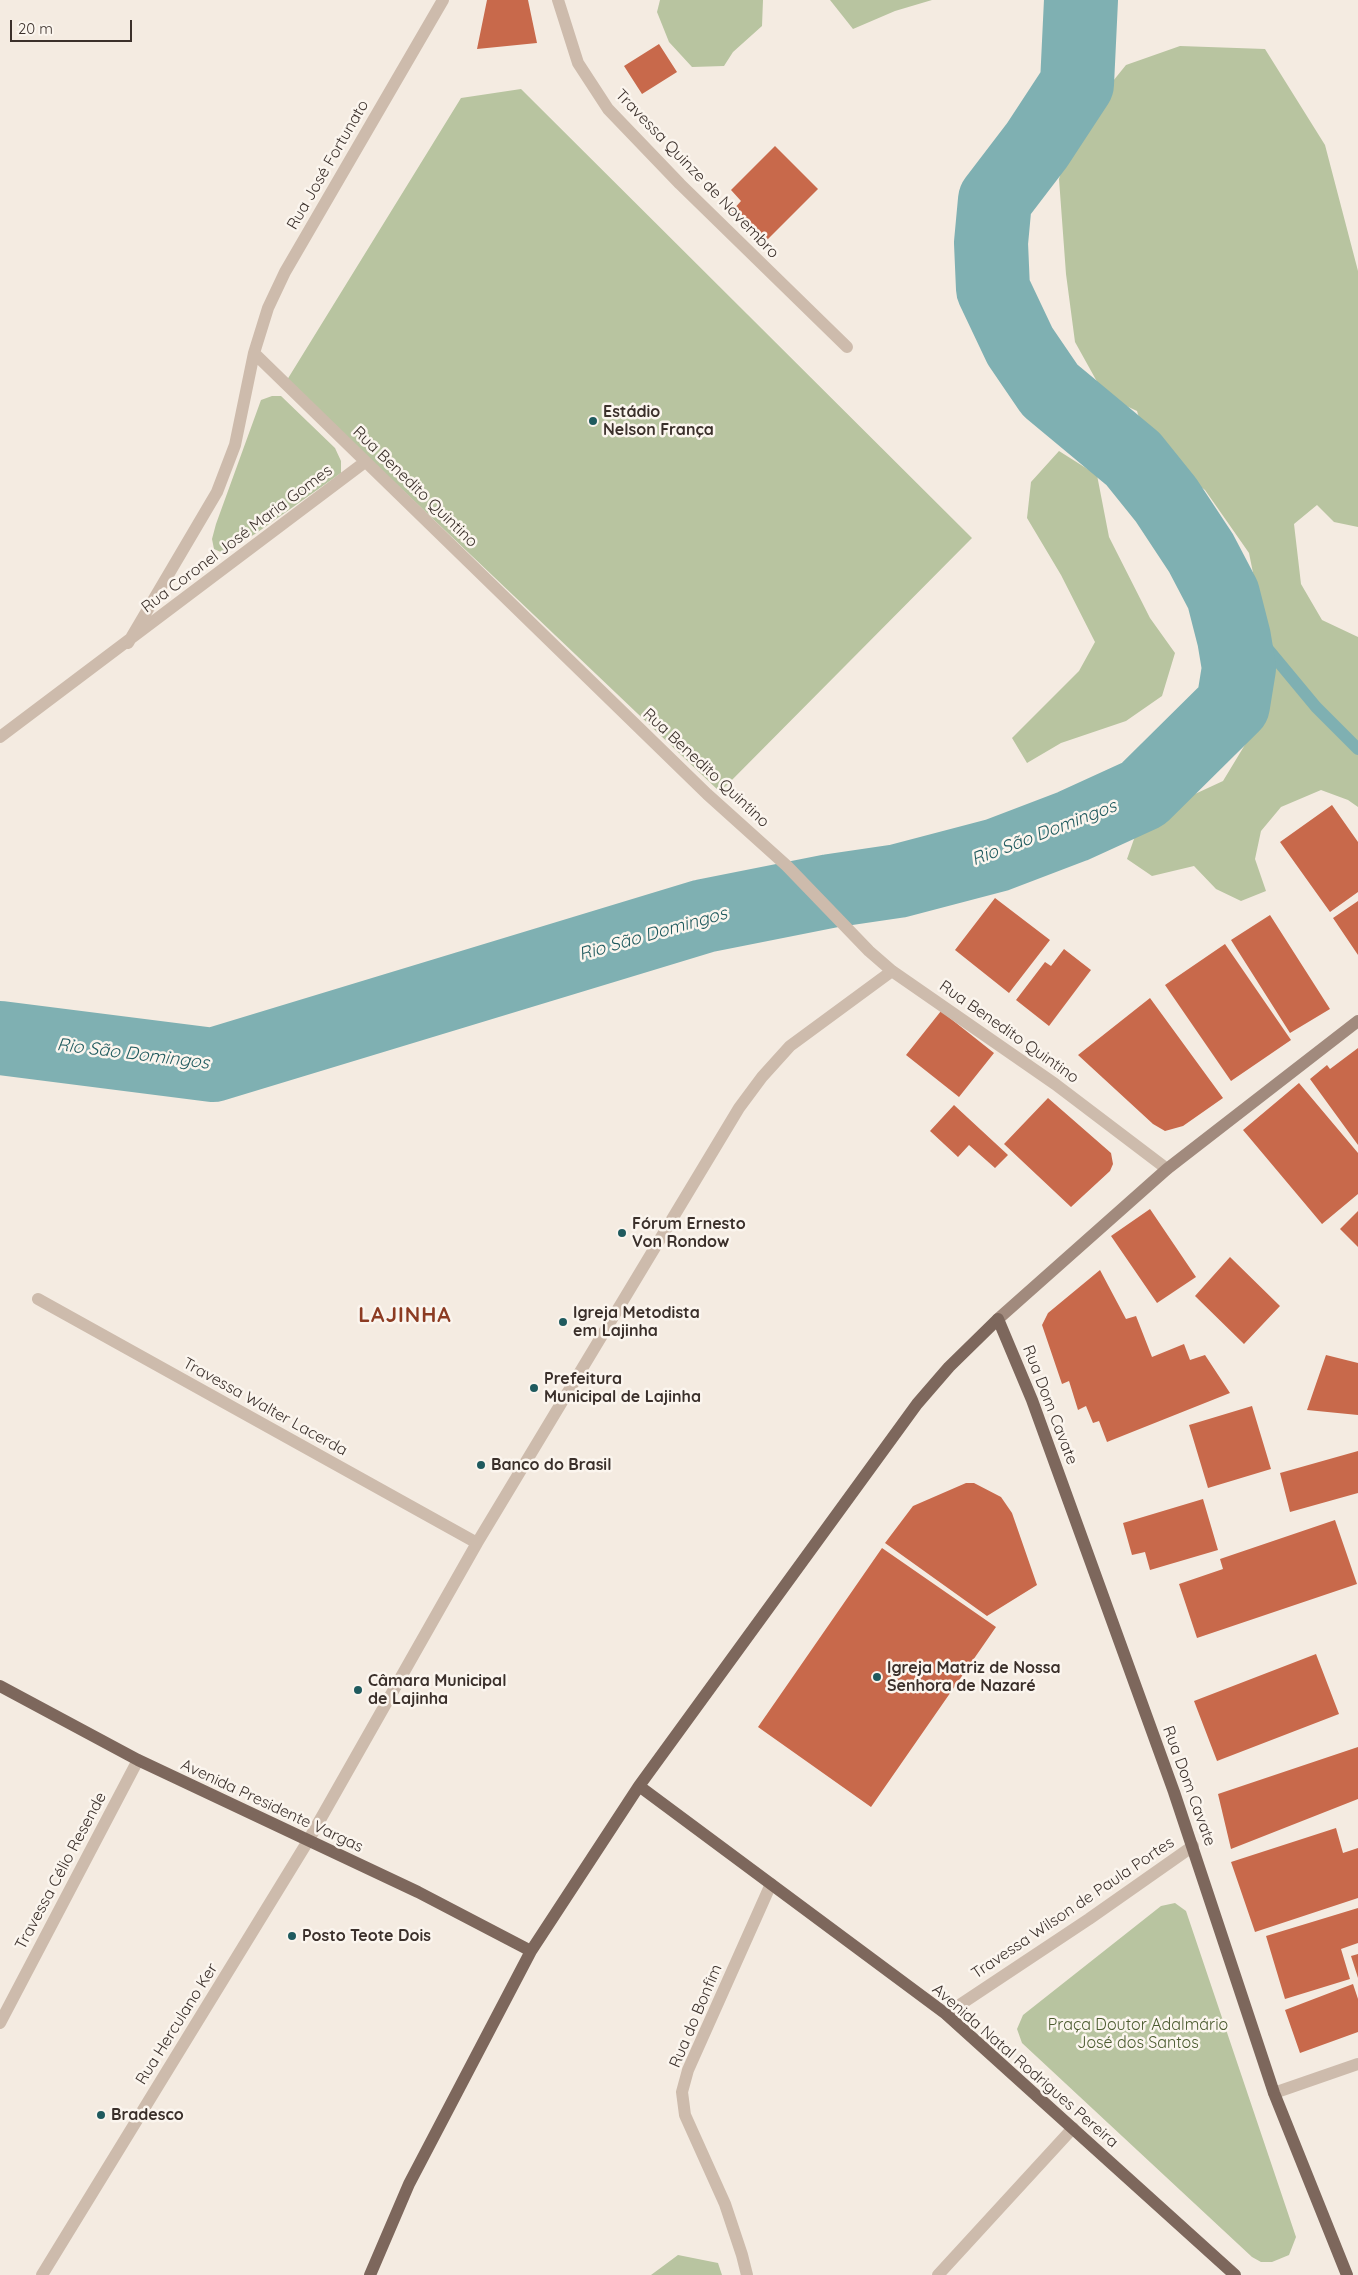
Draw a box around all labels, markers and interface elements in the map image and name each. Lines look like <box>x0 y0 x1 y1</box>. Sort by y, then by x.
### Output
scale bar <box>12 10 135 42</box>
text: 20 m <box>18 19 53 38</box>
street label: Travessa Quinze de Novembro <box>611 86 783 262</box>
street label: Rua José Fortunato <box>283 97 373 233</box>
place label: Estádio Nelson França <box>603 402 714 440</box>
marker: Estádio Nelson França <box>587 415 599 427</box>
street label: Rua Benedito Quintino <box>349 422 481 552</box>
street label: Rua Coronel José Maria Gomes <box>138 461 336 617</box>
street label: Rua Benedito Quintino <box>639 704 773 832</box>
water label: Rio São Domingos <box>969 795 1119 871</box>
water label: Rio São Domingos <box>576 902 730 966</box>
street label: Rua Benedito Quintino <box>936 977 1082 1087</box>
water label: Rio São Domingos <box>56 1034 210 1074</box>
place label: Fórum Ernesto Von Rondow <box>632 1214 746 1252</box>
marker: Fórum Ernesto Von Rondow <box>616 1227 628 1239</box>
district label: LAJINHA <box>357 1303 453 1329</box>
place label: Igreja Metodista em Lajinha <box>573 1303 700 1341</box>
marker: Igreja Metodista em Lajinha <box>557 1316 569 1328</box>
street label: Rua Dom Cavate <box>1018 1343 1082 1467</box>
street label: Travessa Walter Lacerda <box>179 1354 351 1460</box>
place label: Prefeitura Municipal de Lajinha <box>544 1369 701 1407</box>
marker: Prefeitura Municipal de Lajinha <box>528 1382 540 1394</box>
place label: Banco do Brasil <box>491 1455 611 1475</box>
marker: Banco do Brasil <box>475 1459 487 1471</box>
place label: Igreja Matriz de Nossa Senhora de Nazaré <box>887 1658 1061 1696</box>
place label: Câmara Municipal de Lajinha <box>368 1671 506 1709</box>
marker: Igreja Matriz de Nossa Senhora de Nazaré <box>871 1671 883 1683</box>
marker: Câmara Municipal de Lajinha <box>352 1684 364 1696</box>
street label: Rua Dom Cavate <box>1158 1723 1220 1849</box>
street label: Avenida Presidente Vargas <box>178 1755 366 1857</box>
street label: Travessa Célio Resende <box>11 1789 111 1953</box>
street label: Travessa Wilson de Paula Portes <box>968 1833 1178 1983</box>
place label: Posto Teote Dois <box>302 1926 431 1946</box>
marker: Posto Teote Dois <box>286 1930 298 1942</box>
street label: Rua Herculano Ker <box>132 1960 222 2088</box>
street label: Rua do Bonfim <box>666 1961 726 2071</box>
street label: Avenida Natal Rodrigues Pereira <box>928 1980 1122 2152</box>
park label: Praça Doutor Adalmário José dos Santos <box>1048 2015 1228 2053</box>
place label: Bradesco <box>111 2105 184 2125</box>
marker: Bradesco <box>95 2109 107 2121</box>

